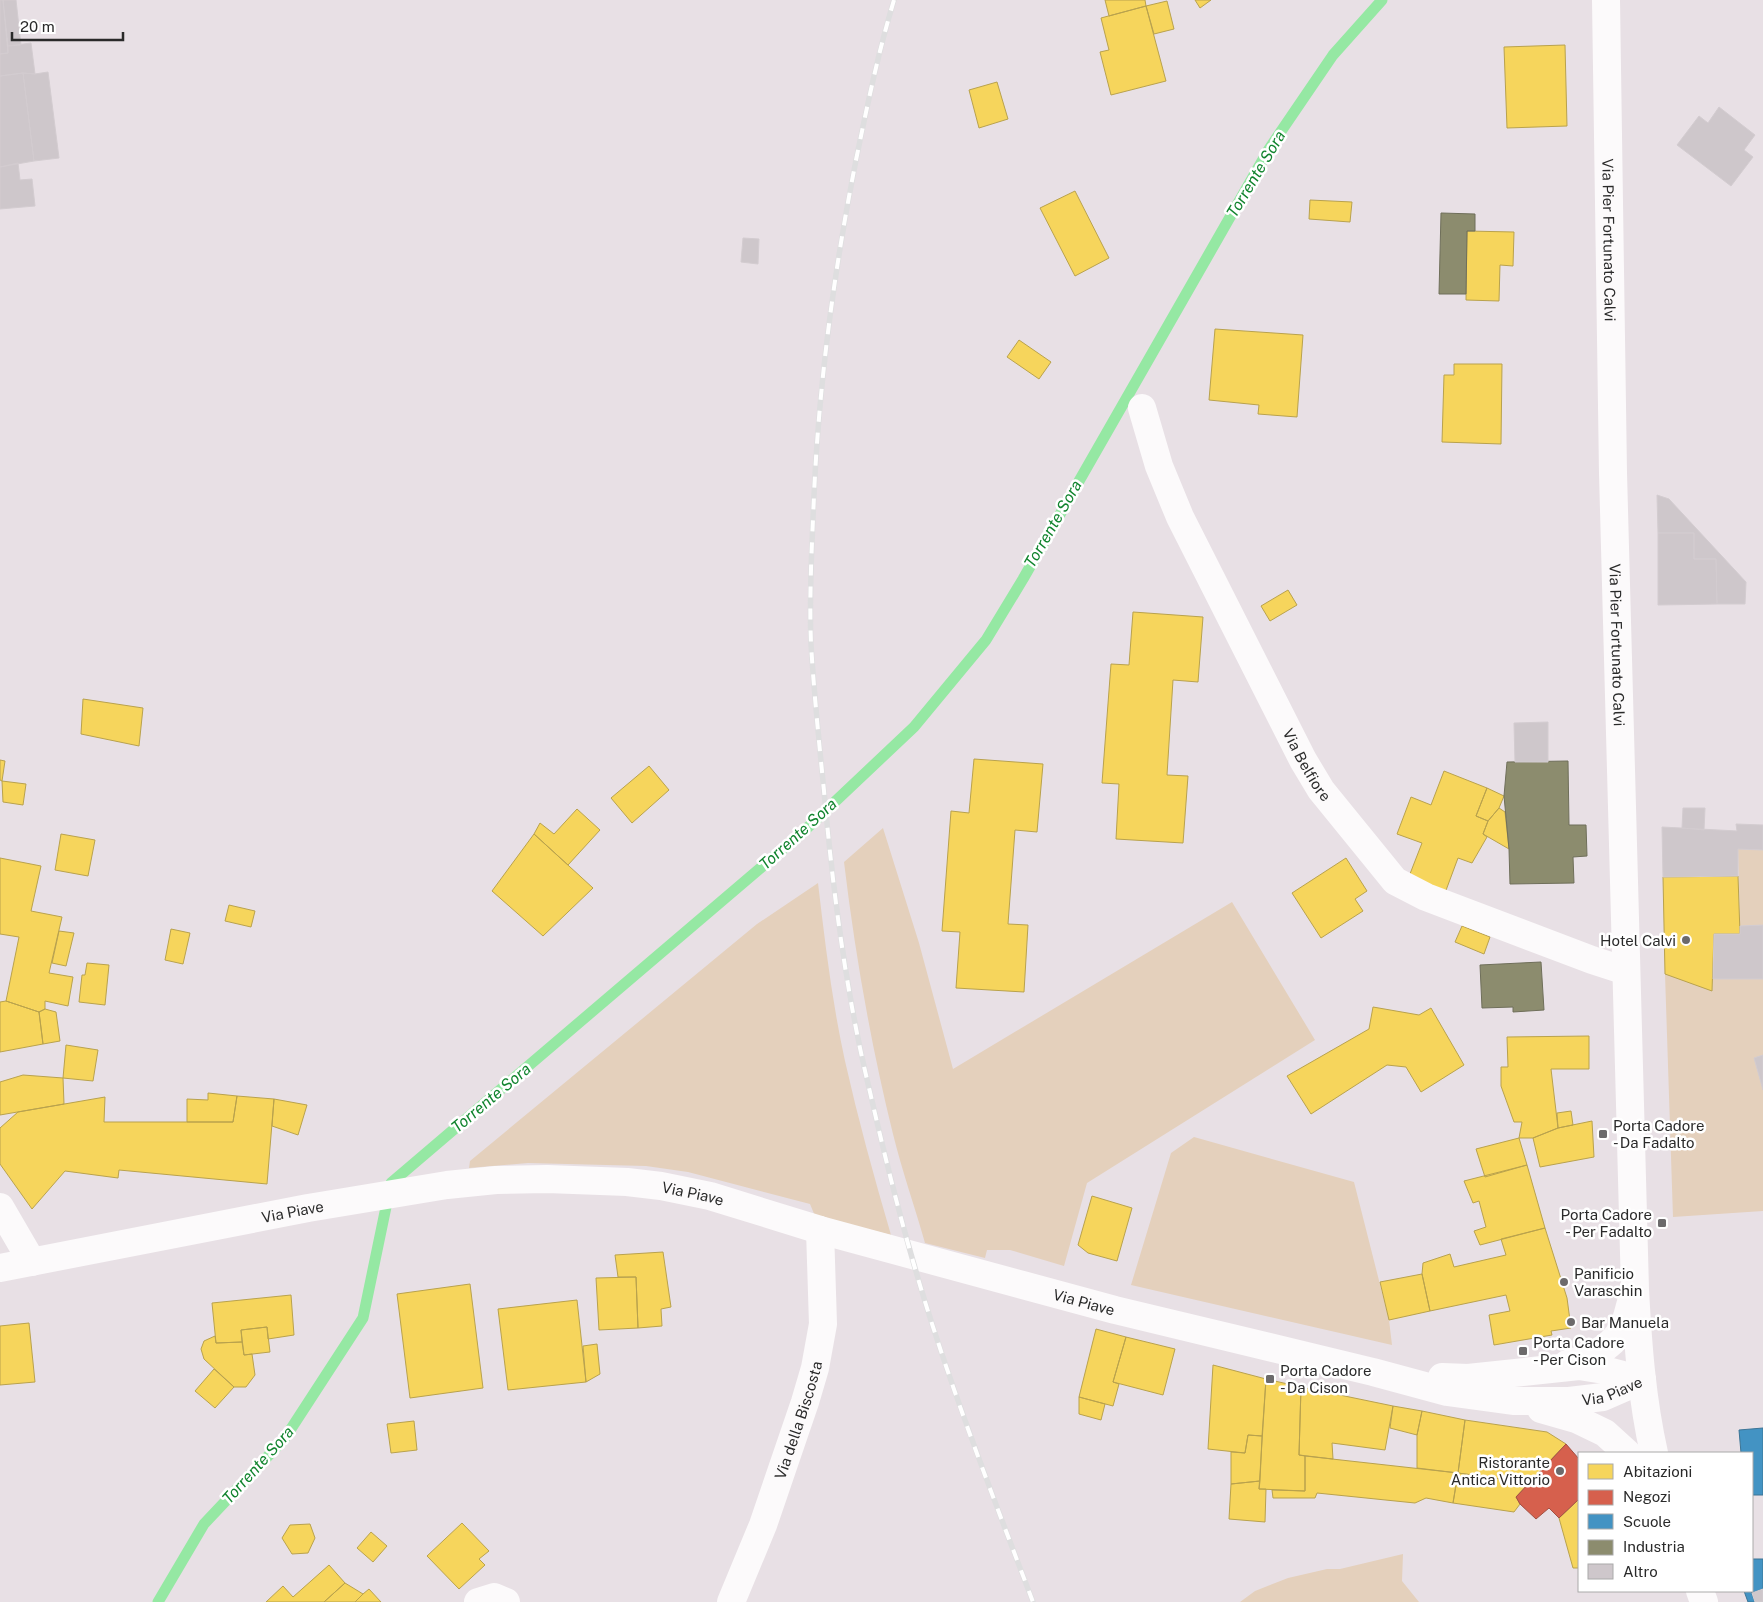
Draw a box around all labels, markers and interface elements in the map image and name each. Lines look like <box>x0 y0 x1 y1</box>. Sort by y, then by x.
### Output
scale bar <box>12 10 124 42</box>
text: 20 m <box>20 18 55 35</box>
water label: Torrente Sora <box>1223 127 1289 221</box>
street label: Via Pier Fortunato Calvi <box>1600 158 1619 322</box>
water label: Torrente Sora <box>1020 477 1086 571</box>
street label: Via Pier Fortunato Calvi <box>1607 563 1628 727</box>
street label: Via Belfiore <box>1280 726 1335 804</box>
water label: Torrente Sora <box>755 794 841 874</box>
place label: Hotel Calvi <box>1600 932 1676 949</box>
marker: Hotel Calvi <box>1680 934 1692 946</box>
water label: Torrente Sora <box>448 1059 534 1137</box>
place label: Porta Cadore - Da Fadalto <box>1613 1117 1704 1151</box>
marker: Porta Cadore - Da Fadalto <box>1597 1128 1609 1140</box>
street label: Via Piave <box>661 1178 726 1208</box>
street label: Via Piave <box>260 1197 325 1225</box>
place label: Porta Cadore - Per Fadalto <box>1561 1206 1652 1240</box>
marker: Porta Cadore - Per Fadalto <box>1656 1217 1668 1229</box>
place label: Panificio Varaschin <box>1574 1265 1642 1299</box>
marker: Panificio Varaschin <box>1558 1276 1570 1288</box>
street label: Via Piave <box>1051 1285 1117 1318</box>
place label: Bar Manuela <box>1581 1314 1669 1331</box>
marker: Bar Manuela <box>1565 1316 1577 1328</box>
place label: Porta Cadore - Per Cison <box>1533 1334 1624 1368</box>
marker: Porta Cadore - Per Cison <box>1517 1345 1529 1357</box>
street label: Via della Biscosta <box>771 1360 825 1481</box>
place label: Porta Cadore - Da Cison <box>1280 1362 1371 1396</box>
marker: Porta Cadore - Da Cison <box>1264 1373 1276 1385</box>
street label: Via Piave <box>1581 1373 1645 1408</box>
water label: Torrente Sora <box>218 1422 298 1508</box>
legend <box>1578 1452 1753 1592</box>
place label: Ristorante Antica Vittorio <box>1451 1454 1550 1488</box>
text: Abitazioni <box>1623 1463 1692 1480</box>
marker: Ristorante Antica Vittorio <box>1554 1465 1566 1477</box>
text: Negozi <box>1623 1488 1671 1505</box>
text: Scuole <box>1623 1513 1671 1530</box>
text: Industria <box>1623 1538 1685 1555</box>
text: Altro <box>1623 1563 1658 1580</box>

